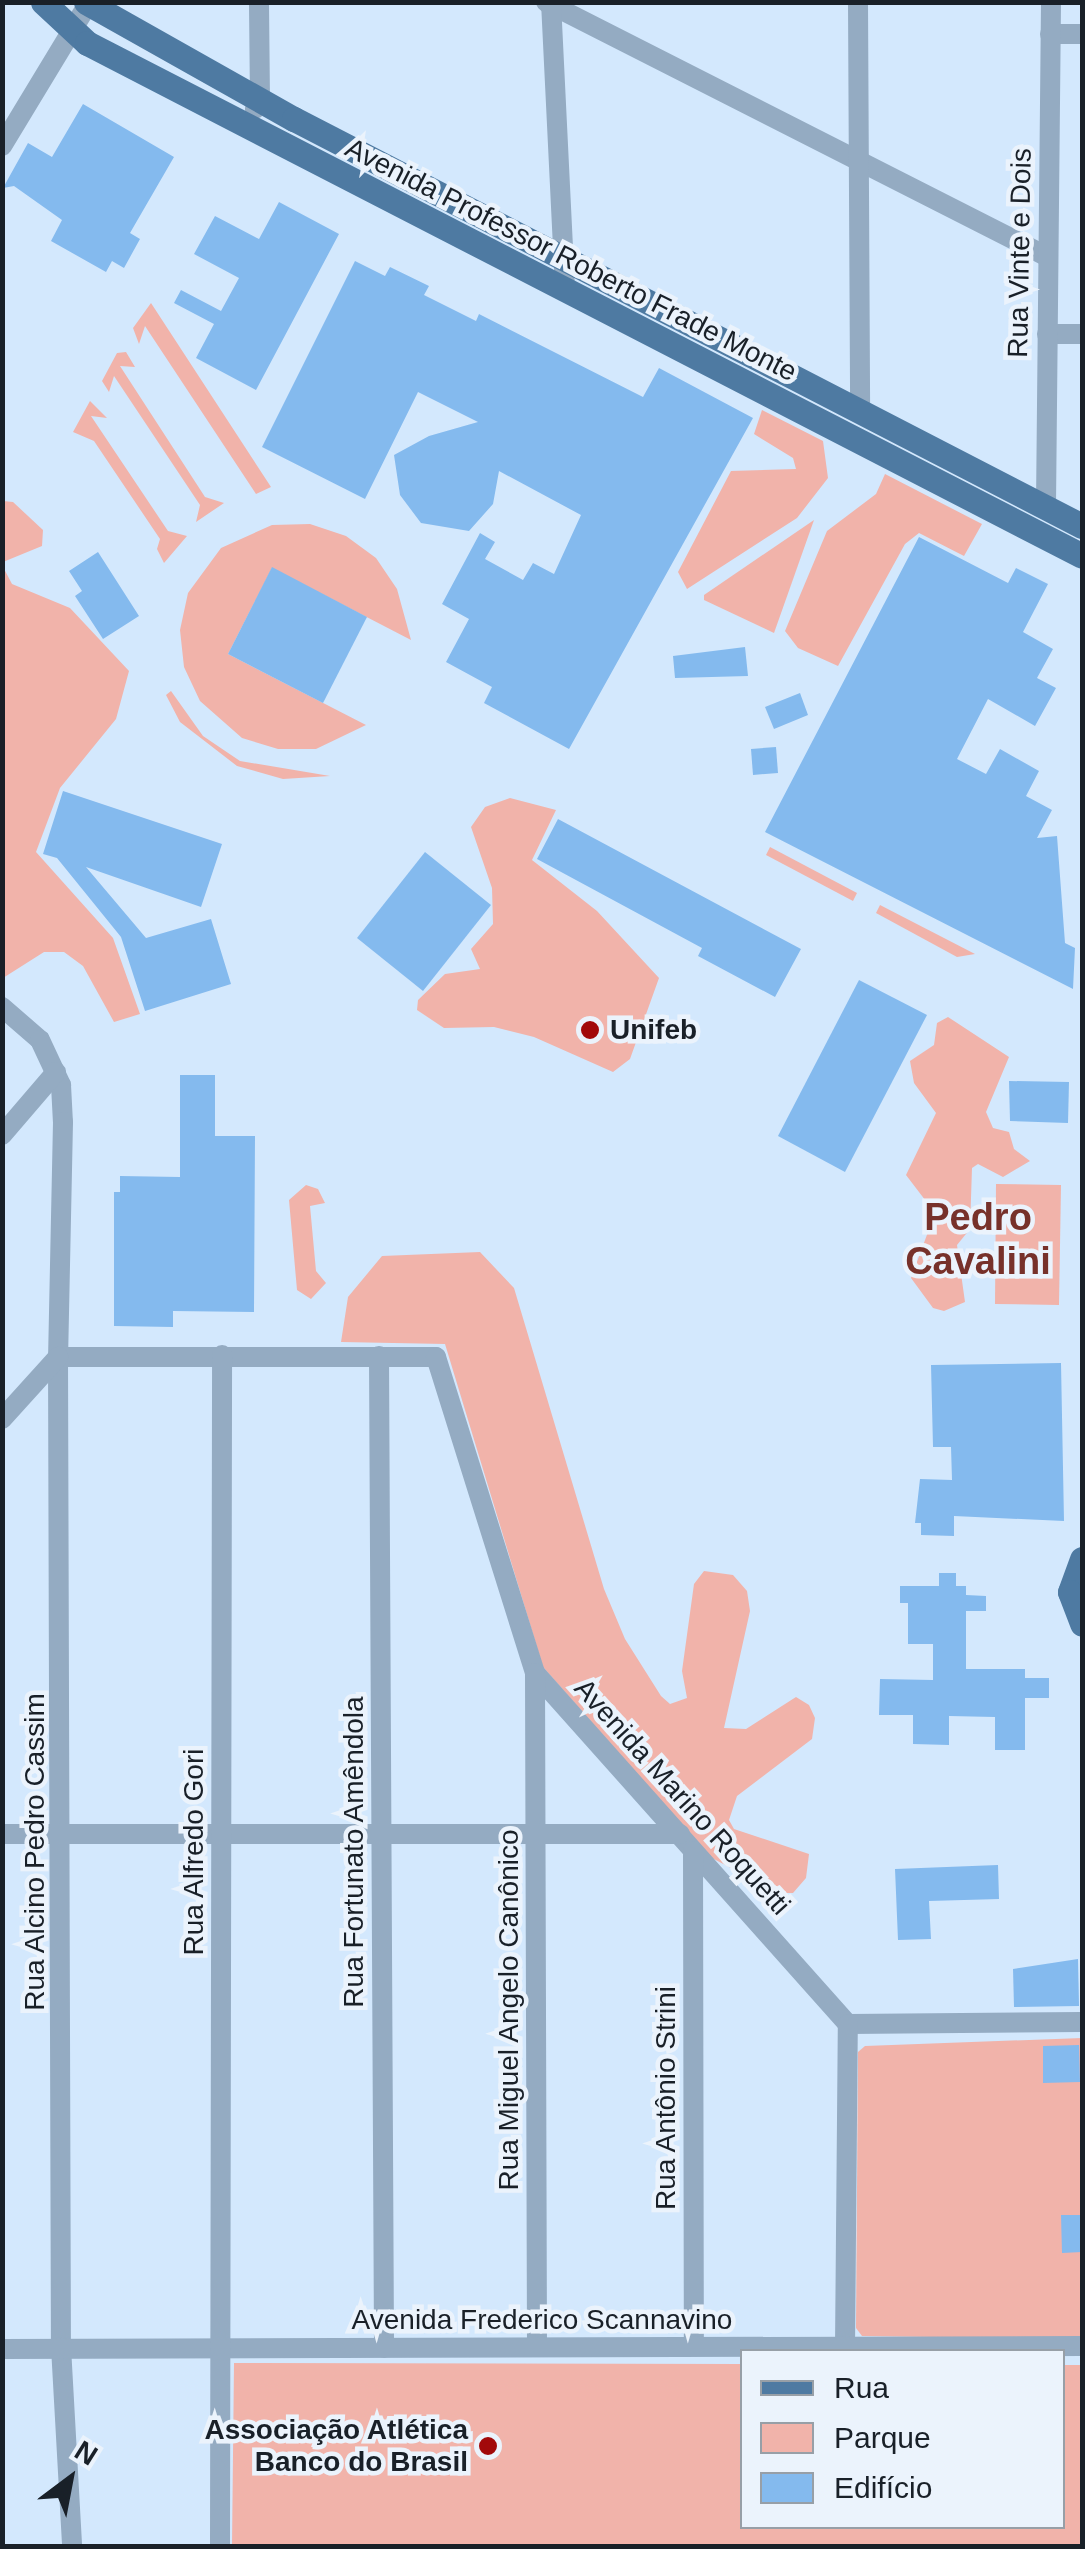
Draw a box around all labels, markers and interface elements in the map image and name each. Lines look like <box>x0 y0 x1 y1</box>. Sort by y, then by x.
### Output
street label: Avenida Professor Roberto Frade Monte <box>340 131 802 389</box>
street label: Rua Vinte e Dois <box>1001 148 1039 358</box>
place label: Unifeb <box>610 1013 697 1047</box>
marker: Unifeb <box>579 1019 601 1041</box>
district label: Pedro Cavalini <box>905 1195 1051 1284</box>
street label: Avenida Marino Roquetti <box>567 1672 797 1922</box>
street label: Rua Alcino Pedro Cassim <box>18 1692 52 2012</box>
street label: Rua Fortunato Amêndola <box>337 1696 371 2008</box>
street label: Rua Alfredo Gori <box>177 1748 211 1956</box>
street label: Rua Miguel Angelo Canônico <box>492 1829 526 2191</box>
street label: Rua Antônio Strini <box>649 1985 683 2211</box>
street label: Avenida Frederico Scannavino <box>352 2303 732 2337</box>
legend <box>740 2349 1065 2529</box>
text: Rua <box>834 2371 889 2404</box>
place label: Associação Atlética Banco do Brasil <box>203 2413 468 2479</box>
text: Parque <box>834 2421 931 2454</box>
north arrow <box>20 2429 120 2529</box>
text: N <box>69 2435 103 2472</box>
marker: Associação Atlética Banco do Brasil <box>477 2435 499 2457</box>
text: Edifício <box>834 2471 932 2504</box>

